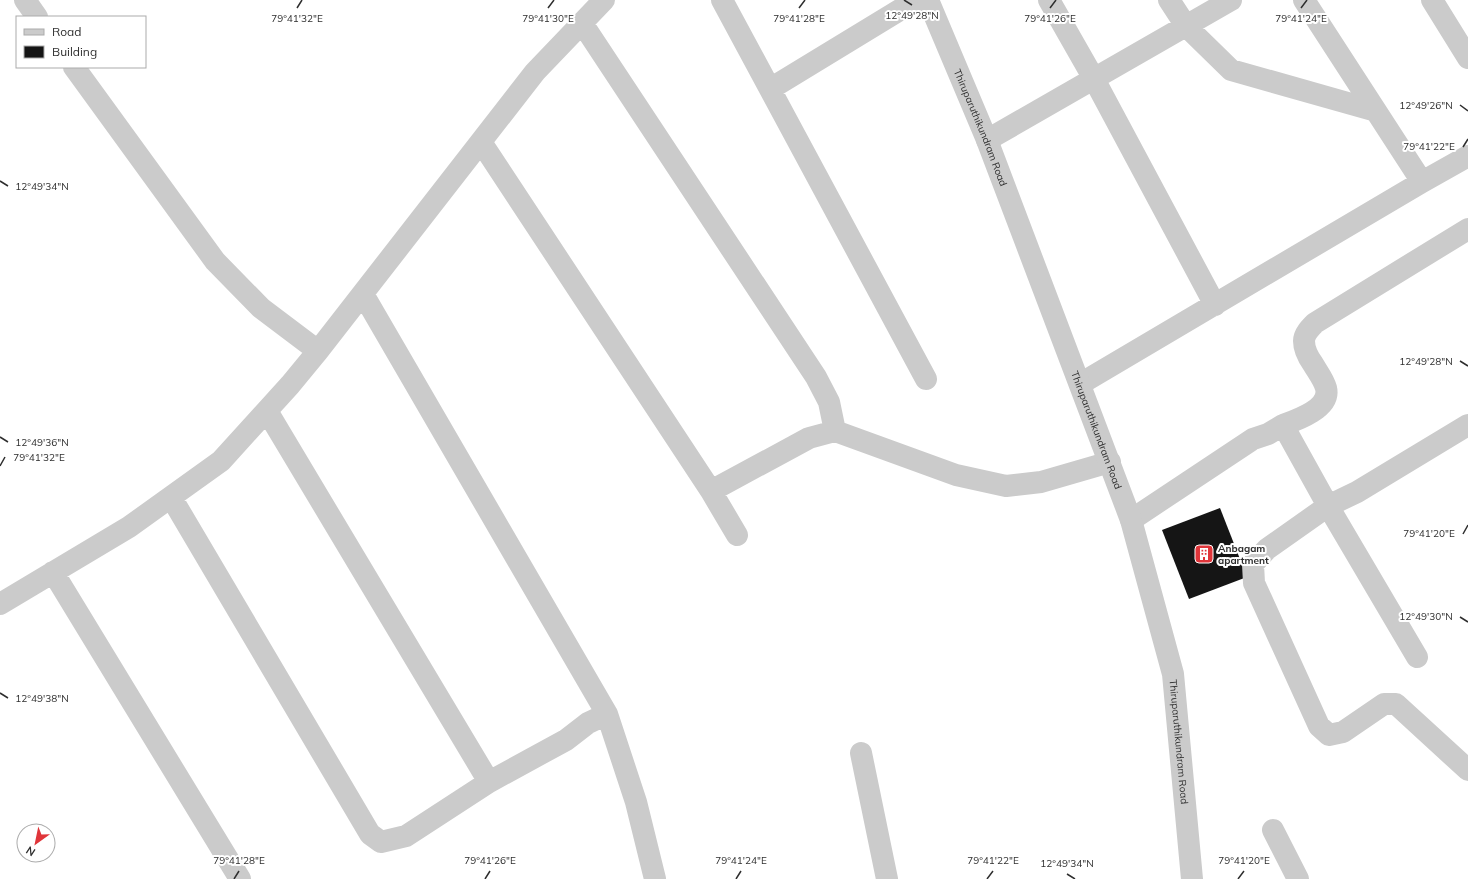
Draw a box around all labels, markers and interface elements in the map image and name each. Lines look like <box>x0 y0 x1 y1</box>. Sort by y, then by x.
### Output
text: 12°49'28"N <box>885 9 939 22</box>
text: 79°41'32"E <box>271 12 323 25</box>
text: 79°41'30"E <box>522 12 574 25</box>
text: 79°41'28"E <box>773 12 825 25</box>
text: 79°41'26"E <box>1024 12 1076 25</box>
text: 79°41'24"E <box>1275 12 1327 25</box>
legend <box>16 16 146 68</box>
text: Road <box>52 24 81 39</box>
text: Building <box>52 44 97 59</box>
street label: Thiruparuthikundram Road <box>951 67 1010 188</box>
text: 12°49'26"N <box>1399 99 1453 112</box>
text: 79°41'22"E <box>1403 140 1455 153</box>
text: 12°49'34"N <box>15 180 69 193</box>
text: 12°49'28"N <box>1399 355 1453 368</box>
street label: Thiruparuthikundram Road <box>1069 369 1125 491</box>
text: 12°49'36"N <box>15 436 69 449</box>
text: 79°41'32"E <box>13 451 65 464</box>
text: 79°41'20"E <box>1403 527 1455 540</box>
place label: Anbagam apartment <box>1218 542 1269 567</box>
building icon: Anbagam apartment <box>1193 543 1215 565</box>
text: 12°49'30"N <box>1399 610 1453 623</box>
street label: Thiruparuthikundram Road <box>1167 679 1192 805</box>
text: 12°49'38"N <box>15 692 69 705</box>
north arrow <box>16 823 56 863</box>
text: N <box>23 843 38 860</box>
text: 79°41'28"E <box>213 854 265 867</box>
text: 79°41'26"E <box>464 854 516 867</box>
text: 79°41'24"E <box>715 854 767 867</box>
text: 79°41'22"E <box>967 854 1019 867</box>
text: 79°41'20"E <box>1218 854 1270 867</box>
text: 12°49'34"N <box>1040 857 1094 870</box>

